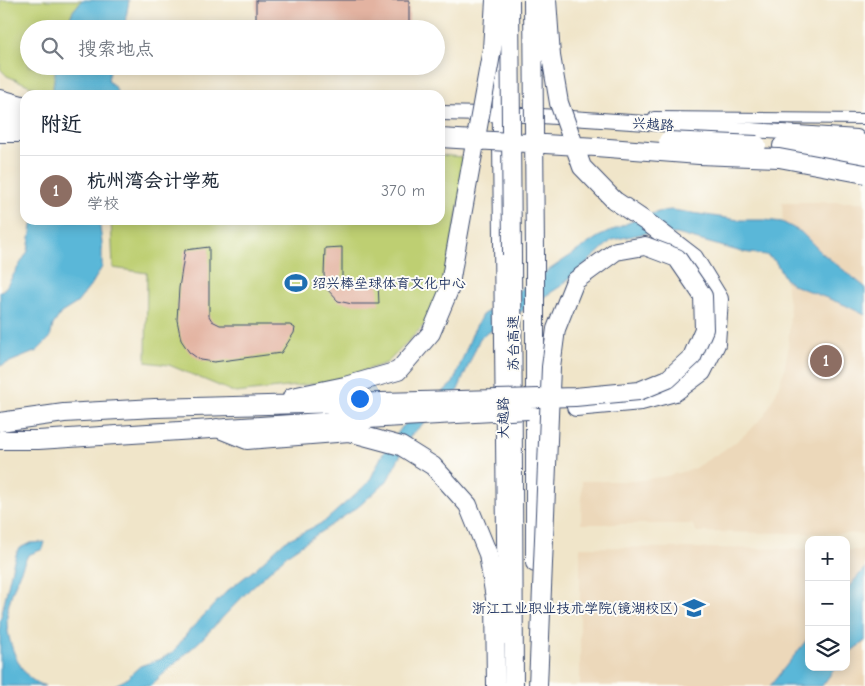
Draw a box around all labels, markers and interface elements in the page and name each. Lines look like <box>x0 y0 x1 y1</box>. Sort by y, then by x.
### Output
search box <box>20 20 445 75</box>
icon: search <box>38 34 66 62</box>
text: 搜索地点 <box>78 38 154 60</box>
text: 附近 <box>40 112 82 136</box>
street label: 兴越路 <box>631 115 675 134</box>
text: 杭州湾会计学苑 <box>87 170 220 192</box>
text: 1 <box>53 182 59 200</box>
text: 370 m <box>381 182 425 200</box>
text: 学校 <box>87 195 119 213</box>
sports icon: 绍兴棒垒球体育文化中心 <box>283 270 309 296</box>
place label: 绍兴棒垒球体育文化中心 <box>312 275 466 292</box>
street label: 苏台高速 <box>505 315 522 371</box>
pin: 1 <box>810 342 842 380</box>
your location <box>347 386 373 412</box>
street label: 大越路 <box>495 397 512 439</box>
map controls <box>805 536 850 671</box>
button: + <box>805 536 850 581</box>
button: − <box>805 581 850 626</box>
school or university icon: 浙江工业职业技术学院(镜湖校区) <box>681 595 707 621</box>
place label: 浙江工业职业技术学院(镜湖校区) <box>472 600 678 617</box>
button: layers <box>805 626 850 671</box>

